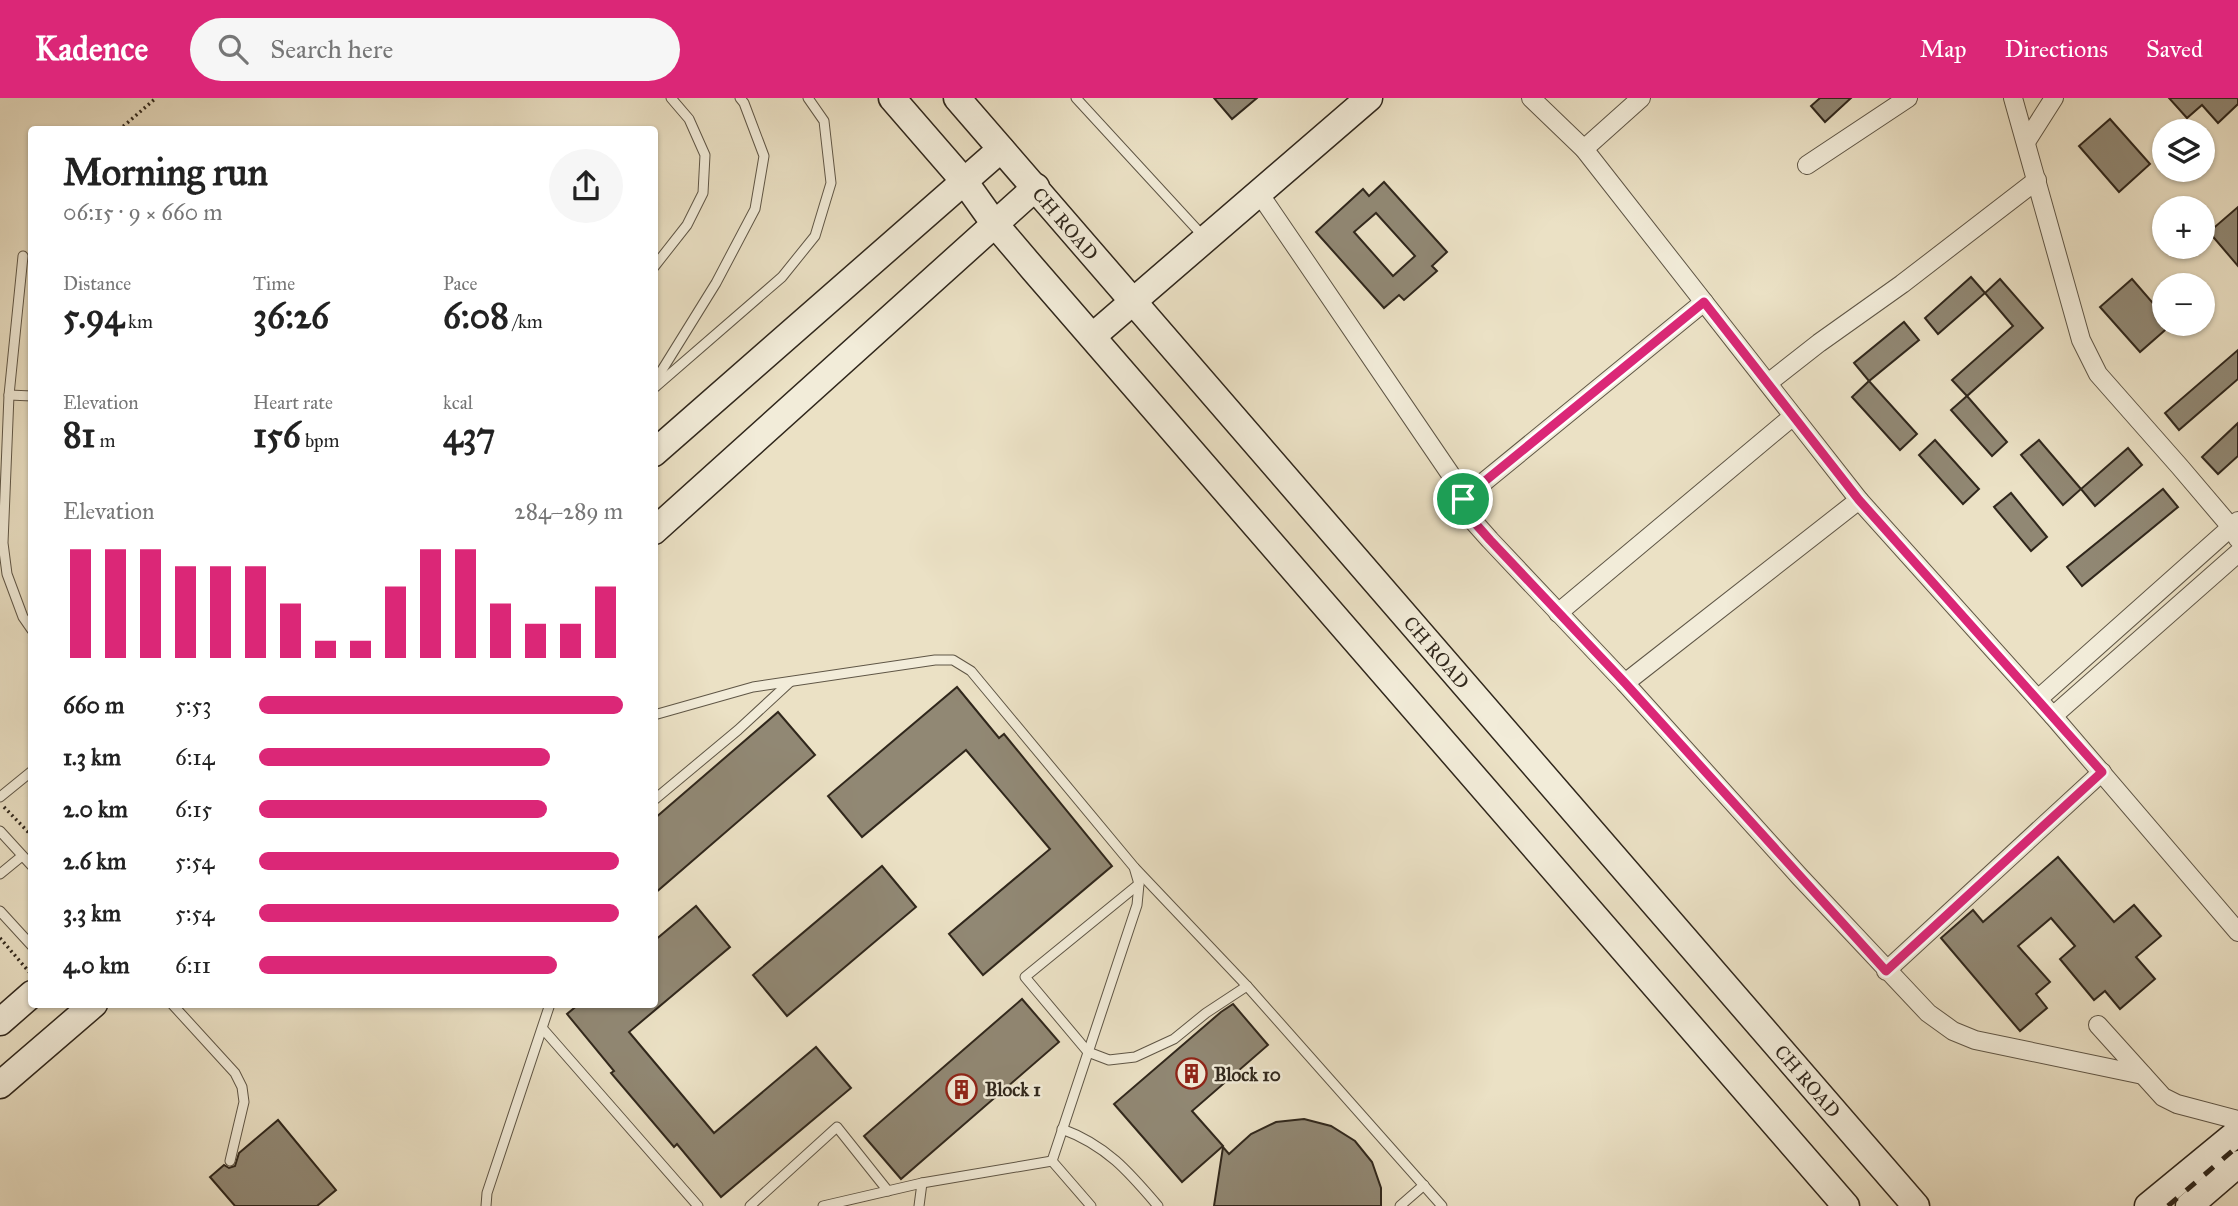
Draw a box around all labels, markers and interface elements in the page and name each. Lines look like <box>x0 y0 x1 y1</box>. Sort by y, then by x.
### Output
search box <box>190 18 680 81</box>
text: Kadence <box>35 29 148 69</box>
icon: search <box>214 30 252 68</box>
text: Search here <box>270 33 393 65</box>
text: Map <box>1920 34 1967 64</box>
text: Directions <box>2005 34 2108 64</box>
text: Saved <box>2146 34 2203 64</box>
map controls <box>2152 119 2215 336</box>
button: layers <box>2152 119 2215 182</box>
text: Morning run <box>63 149 268 195</box>
button: share <box>549 149 623 223</box>
street label: CH ROAD <box>1028 183 1103 265</box>
button: + <box>2152 196 2215 259</box>
text: 06:15 · 9 × 660 m <box>63 198 223 226</box>
text: Distance <box>63 272 131 295</box>
text: Time <box>253 272 295 295</box>
text: Pace <box>443 272 477 295</box>
button: − <box>2152 273 2215 336</box>
text: 5.94 <box>63 295 124 338</box>
text: 36:26 <box>253 295 329 338</box>
text: 6:08 <box>443 295 509 338</box>
text: km <box>124 310 153 333</box>
text: /km <box>509 310 543 333</box>
text: Elevation <box>63 391 138 414</box>
text: Heart rate <box>253 391 333 414</box>
text: kcal <box>443 391 473 414</box>
text: 81 <box>63 414 95 457</box>
text: 156 <box>253 414 301 457</box>
text: 437 <box>443 414 495 457</box>
text: m <box>95 429 116 452</box>
text: bpm <box>301 429 340 452</box>
pin <box>1433 469 1493 529</box>
icon: arrive <box>1444 480 1482 518</box>
text: Elevation <box>63 497 154 525</box>
text: 284–289 m <box>514 497 623 525</box>
street label: CH ROAD <box>1399 612 1474 694</box>
text: 660 m <box>63 691 124 719</box>
text: 5:53 <box>175 691 211 719</box>
text: 1.3 km <box>63 743 121 771</box>
text: 6:14 <box>175 743 215 771</box>
text: 2.0 km <box>63 795 128 823</box>
text: 6:15 <box>175 795 212 823</box>
text: 2.6 km <box>63 847 126 875</box>
text: 5:54 <box>175 847 214 875</box>
text: 3.3 km <box>63 899 121 927</box>
text: 5:54 <box>175 899 214 927</box>
text: 4.0 km <box>63 951 129 979</box>
text: 6:11 <box>175 951 211 979</box>
street label: CH ROAD <box>1770 1040 1845 1122</box>
building icon: Block 10 <box>1174 1057 1208 1091</box>
place label: Block 10 <box>1214 1063 1281 1086</box>
building icon: Block 1 <box>945 1072 979 1106</box>
place label: Block 1 <box>985 1078 1041 1101</box>

